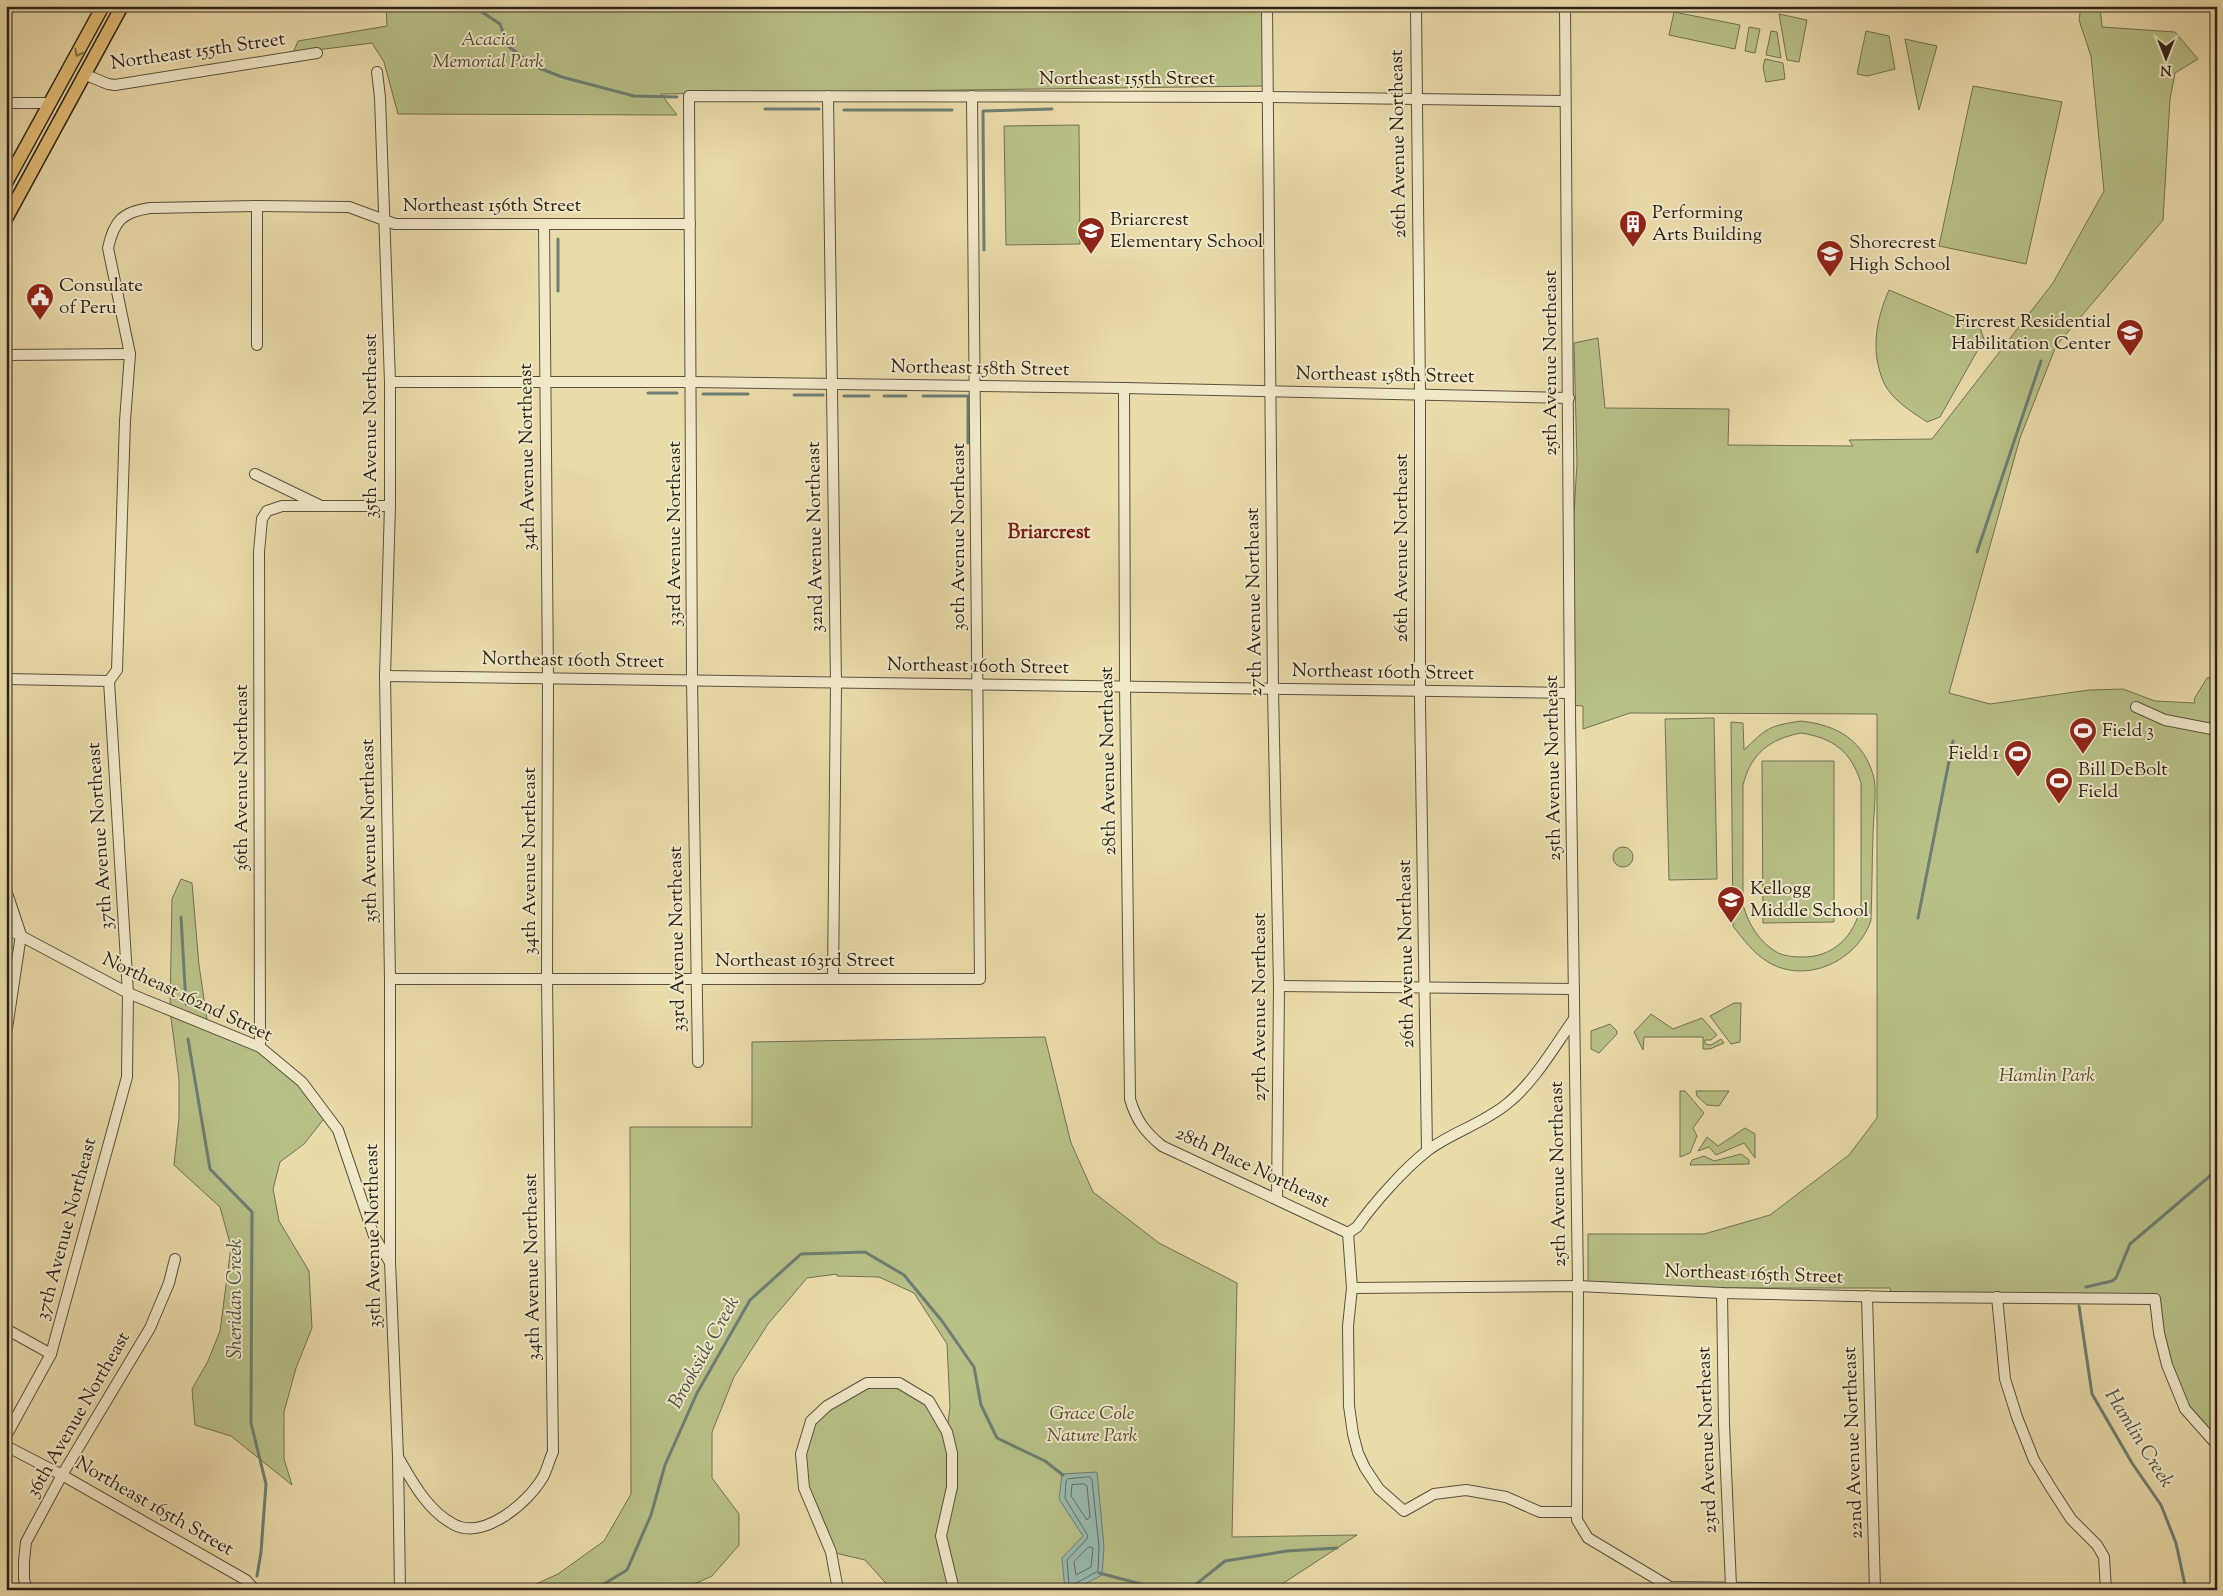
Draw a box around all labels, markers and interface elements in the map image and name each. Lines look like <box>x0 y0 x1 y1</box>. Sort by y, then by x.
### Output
street label: Northeast 155th Street <box>109 26 287 78</box>
park label: Acacia Memorial Park <box>432 27 544 76</box>
north arrow <box>2140 32 2190 82</box>
one-way arrow <box>74 47 84 56</box>
street label: 26th Avenue Northeast <box>1384 49 1414 239</box>
text: N <box>2160 59 2172 79</box>
street label: Northeast 155th Street <box>1039 66 1215 93</box>
street label: Northeast 156th Street <box>403 193 582 220</box>
place label: Performing Arts Building <box>1652 200 1762 249</box>
place label: Briarcrest Elementary School <box>1110 207 1263 256</box>
building icon: Performing Arts Building <box>1618 209 1648 248</box>
school or university icon: Briarcrest Elementary School <box>1076 216 1106 255</box>
place label: Shorecrest High School <box>1849 230 1951 279</box>
school or university icon: Shorecrest High School <box>1815 239 1845 278</box>
street label: 25th Avenue Northeast <box>1538 269 1565 456</box>
place label: Consulate of Peru <box>59 273 143 322</box>
public building icon: Consulate of Peru <box>25 282 55 321</box>
place label: Fircrest Residential Habilitation Center <box>1951 309 2111 358</box>
school or university icon: Fircrest Residential Habilitation Center <box>2115 318 2145 357</box>
street label: 35th Avenue Northeast <box>358 333 385 518</box>
street label: Northeast 158th Street <box>890 354 1070 384</box>
street label: Northeast 158th Street <box>1295 361 1475 391</box>
street label: 34th Avenue Northeast <box>513 362 543 551</box>
street label: 33rd Avenue Northeast <box>662 440 689 627</box>
street label: 32nd Avenue Northeast <box>801 441 831 633</box>
street label: 30th Avenue Northeast <box>946 442 973 631</box>
street label: 26th Avenue Northeast <box>1389 453 1416 642</box>
street label: 27th Avenue Northeast <box>1240 507 1270 697</box>
district label: Briarcrest <box>1008 519 1091 548</box>
street label: Northeast 160th Street <box>482 646 665 676</box>
street label: Northeast 160th Street <box>887 652 1070 682</box>
street label: Northeast 160th Street <box>1292 658 1475 688</box>
street label: 28th Avenue Northeast <box>1094 666 1124 856</box>
street label: 25th Avenue Northeast <box>1539 674 1569 861</box>
street label: 36th Avenue Northeast <box>229 684 256 872</box>
sports icon: Field 3 <box>2068 716 2098 755</box>
place label: Field 3 <box>2102 718 2154 745</box>
street label: 35th Avenue Northeast <box>355 738 385 924</box>
sports icon: Field 1 <box>2003 739 2033 778</box>
street label: 37th Avenue Northeast <box>81 741 121 931</box>
place label: Field 1 <box>1948 741 2000 768</box>
place label: Bill DeBolt Field <box>2078 757 2168 806</box>
sports icon: Bill DeBolt Field <box>2044 766 2074 805</box>
street label: 34th Avenue Northeast <box>517 767 544 955</box>
street label: 33rd Avenue Northeast <box>663 845 693 1032</box>
street label: 26th Avenue Northeast <box>1392 859 1422 1049</box>
place label: Kellogg Middle School <box>1750 876 1869 925</box>
school or university icon: Kellogg Middle School <box>1716 885 1746 924</box>
street label: 27th Avenue Northeast <box>1247 912 1274 1102</box>
street label: Northeast 162nd Street <box>97 947 277 1050</box>
street label: Northeast 163rd Street <box>715 948 895 975</box>
park label: Hamlin Park <box>1999 1063 2095 1090</box>
street label: 25th Avenue Northeast <box>1544 1080 1574 1267</box>
street label: 28th Place Northeast <box>1170 1120 1334 1216</box>
street label: 37th Avenue Northeast <box>30 1134 104 1323</box>
street label: 35th Avenue Northeast <box>359 1143 389 1329</box>
street label: 34th Avenue Northeast <box>518 1172 548 1361</box>
water label: Sheridan Creek <box>222 1239 251 1359</box>
street label: Northeast 165th Street <box>1664 1258 1844 1292</box>
water label: Brookside Creek <box>662 1291 748 1415</box>
street label: 36th Avenue Northeast <box>20 1327 138 1503</box>
street label: 23rd Avenue Northeast <box>1691 1345 1725 1534</box>
street label: 22nd Avenue Northeast <box>1837 1346 1871 1540</box>
water label: Hamlin Creek <box>2096 1384 2180 1494</box>
park label: Grace Cole Nature Park <box>1047 1401 1138 1450</box>
street label: Northeast 165th Street <box>70 1451 239 1564</box>

